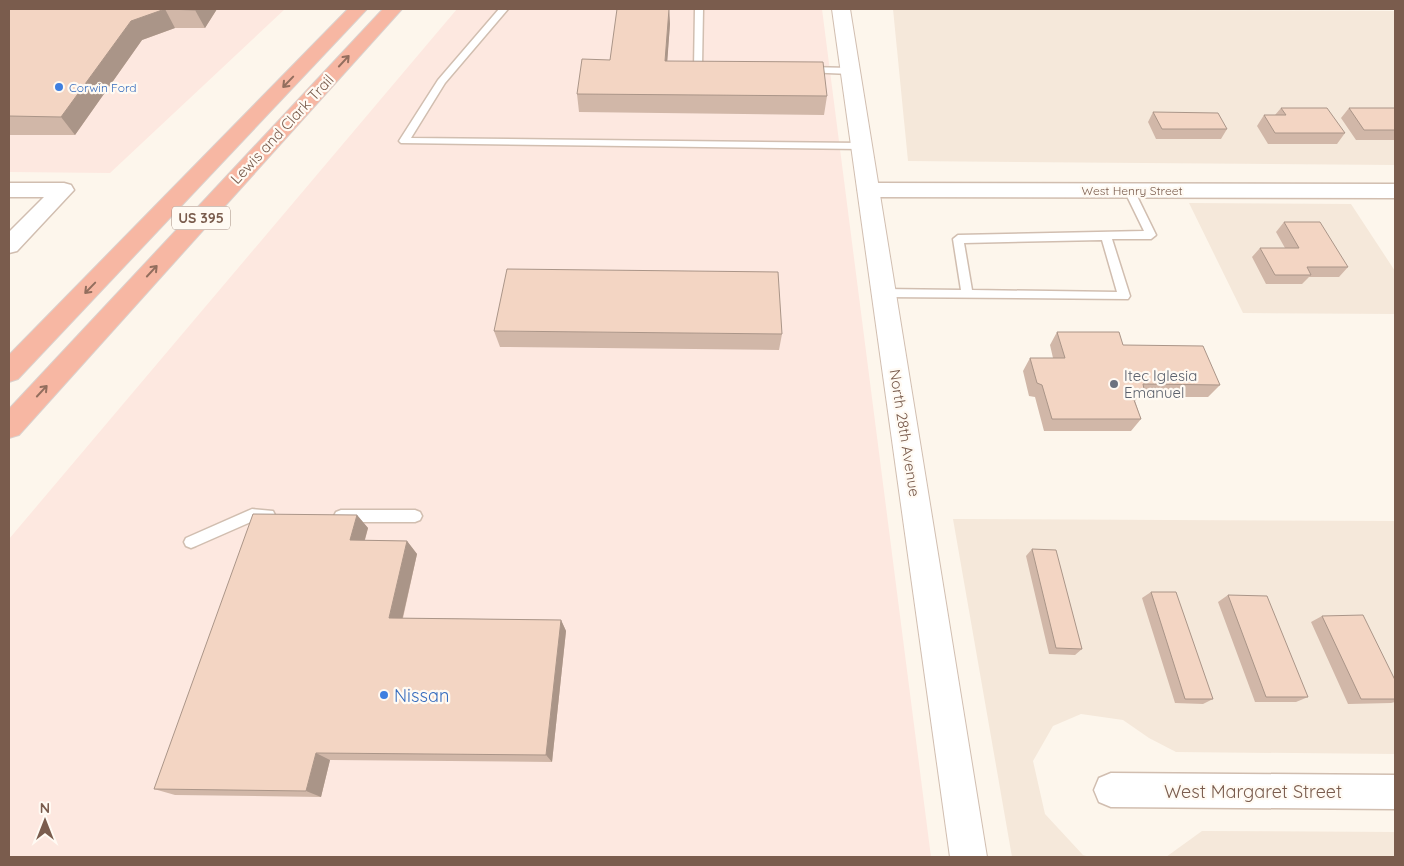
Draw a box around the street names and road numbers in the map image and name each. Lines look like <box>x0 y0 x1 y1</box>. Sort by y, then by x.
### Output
street label: Lewis and Clark Trail <box>226 70 338 188</box>
street label: West Henry Street <box>1081 183 1183 198</box>
road number: US 395 <box>172 207 230 230</box>
street label: North 28th Avenue <box>886 368 924 498</box>
street label: West Margaret Street <box>1164 780 1342 803</box>

